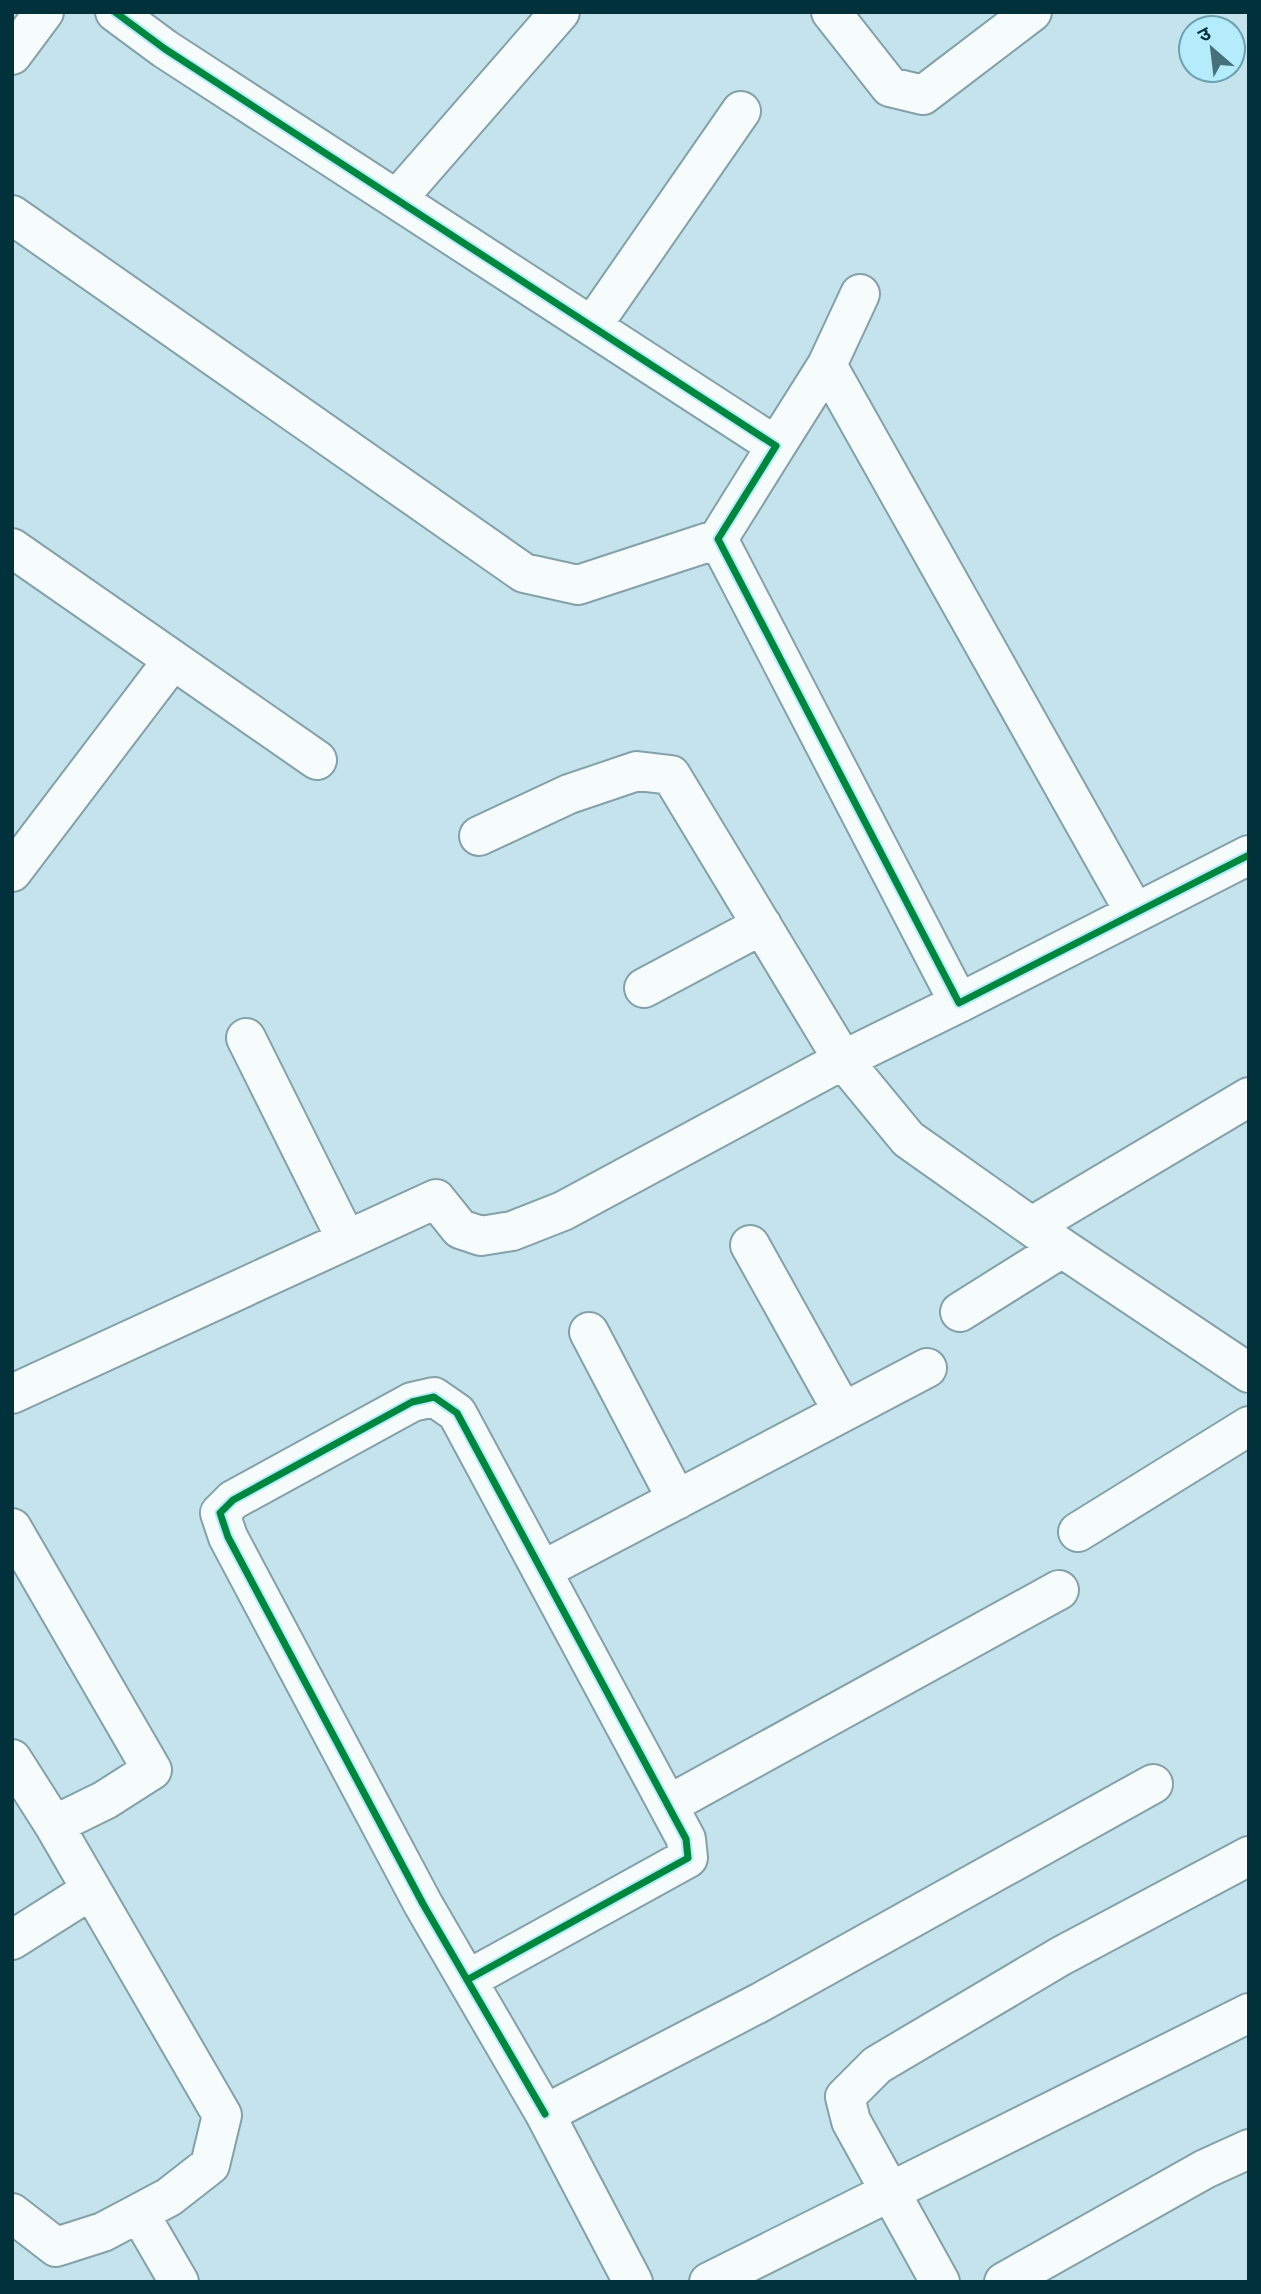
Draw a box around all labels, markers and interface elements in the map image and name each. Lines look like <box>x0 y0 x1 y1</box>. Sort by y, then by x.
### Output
north arrow <box>1177 14 1247 84</box>
text: उ <box>1194 21 1215 47</box>

